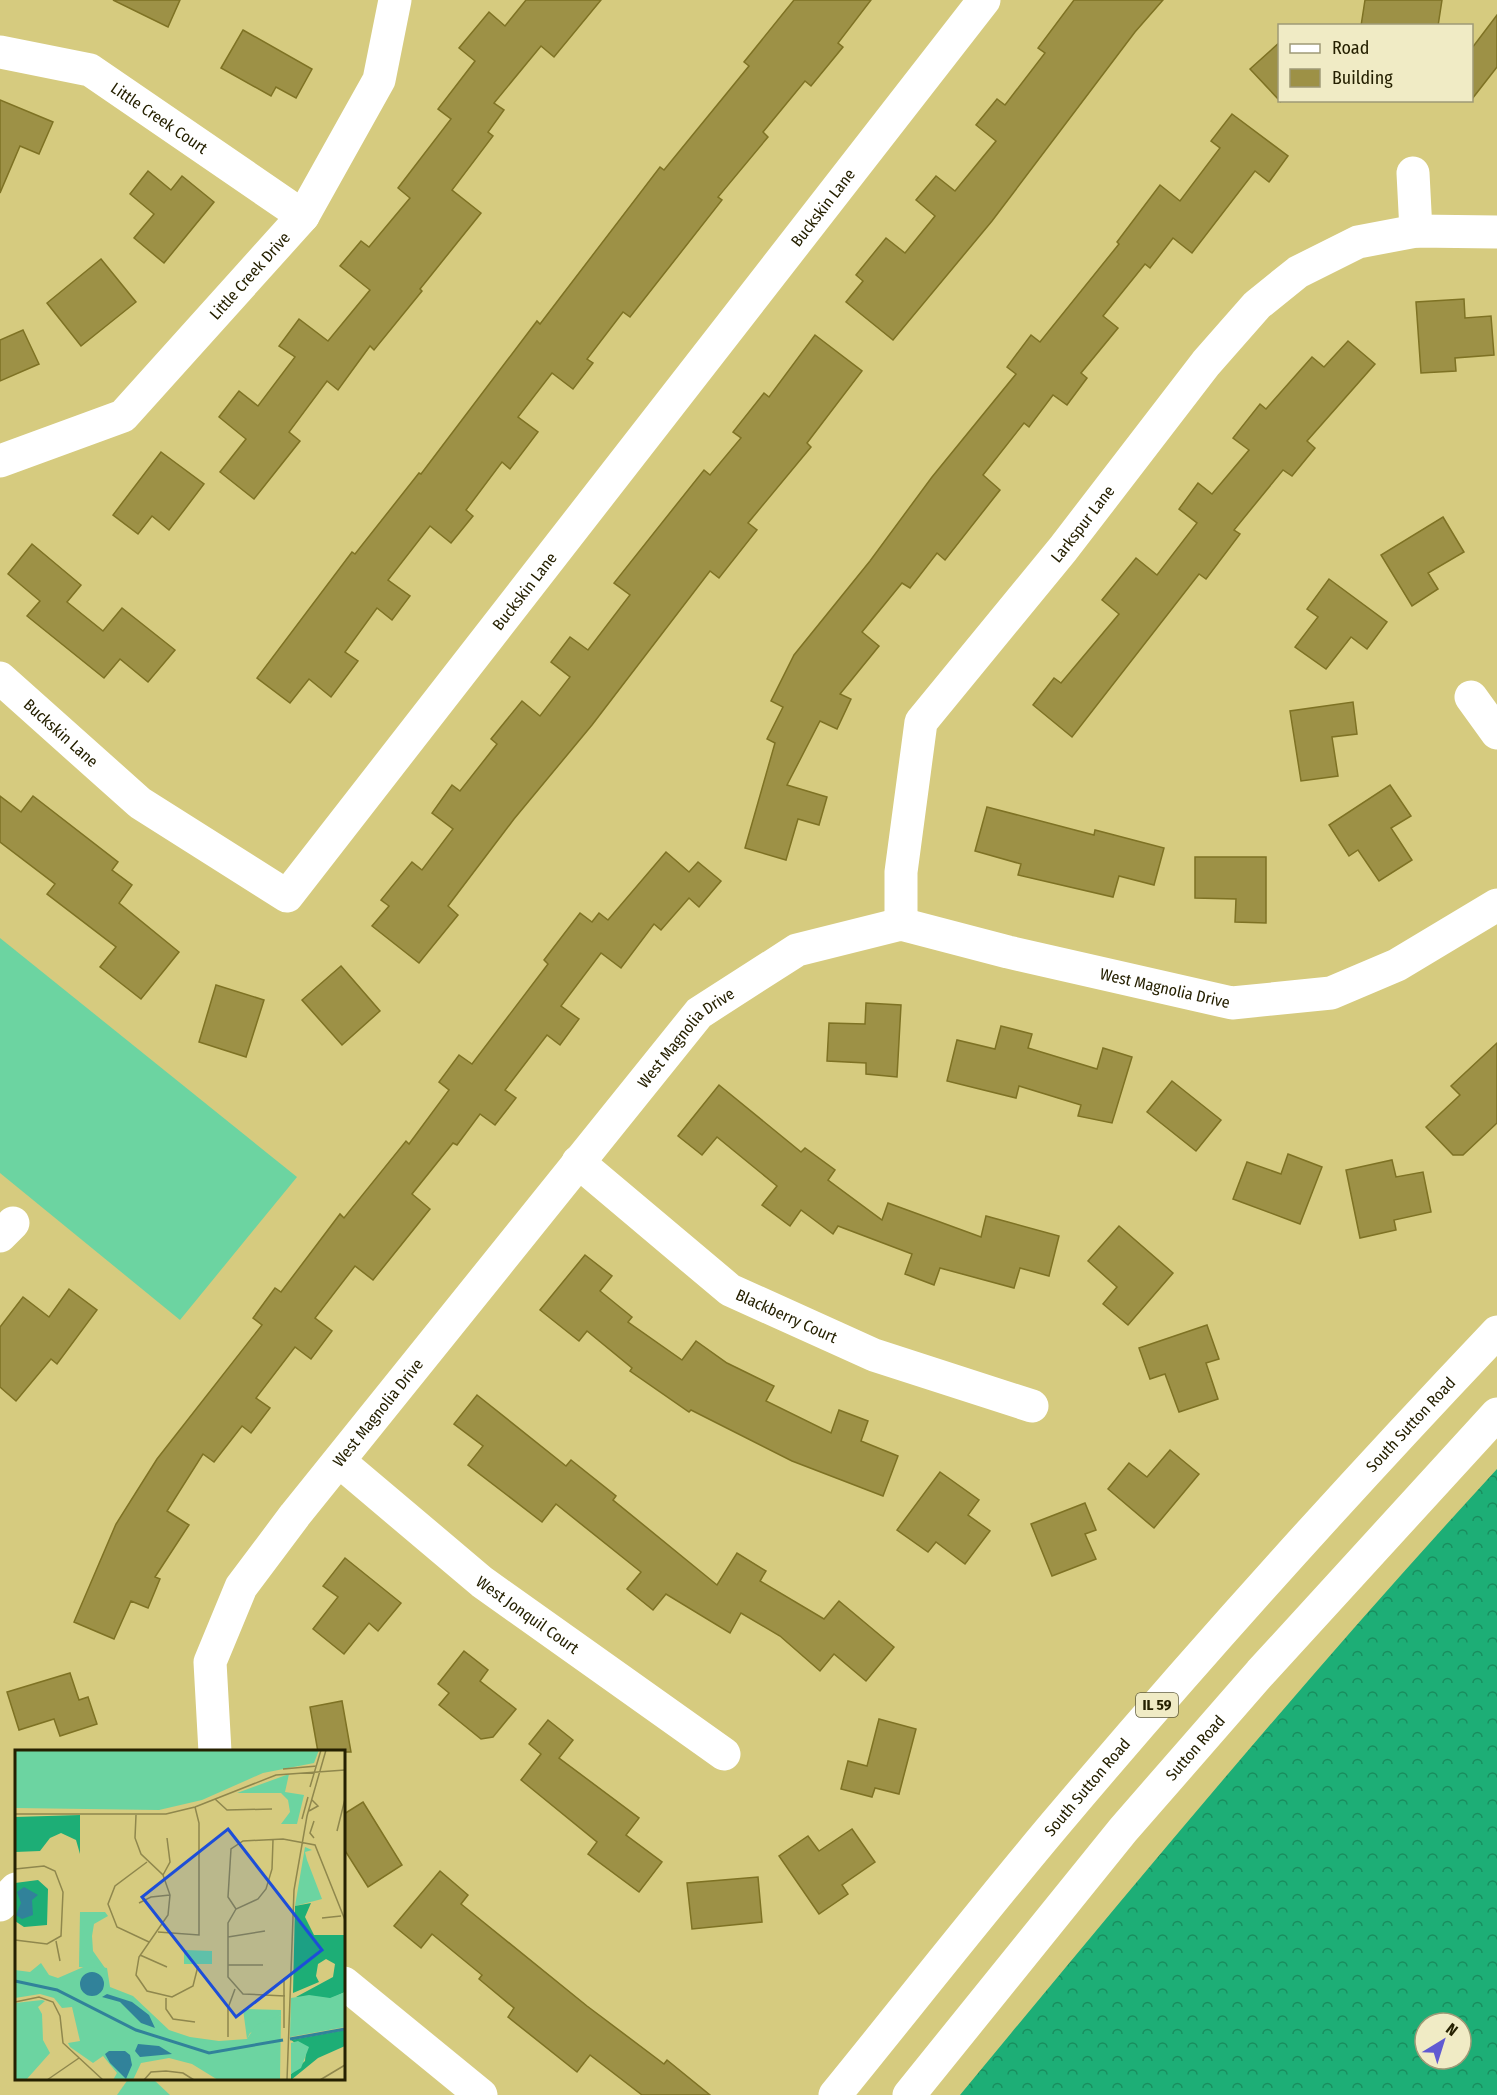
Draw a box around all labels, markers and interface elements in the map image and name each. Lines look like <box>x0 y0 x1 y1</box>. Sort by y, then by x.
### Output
legend <box>1278 24 1473 102</box>
text: Road <box>1332 37 1369 59</box>
text: Building <box>1332 67 1393 89</box>
street label: Little Creek Court <box>107 78 212 158</box>
street label: Buckskin Lane <box>787 165 859 250</box>
street label: Little Creek Drive <box>206 228 294 324</box>
street label: Larkspur Lane <box>1047 482 1118 566</box>
street label: Buckskin Lane <box>489 549 561 634</box>
street label: Buckskin Lane <box>20 695 102 771</box>
street label: West Magnolia Drive <box>1098 964 1232 1012</box>
street label: West Magnolia Drive <box>634 984 738 1092</box>
street label: Blackberry Court <box>733 1285 841 1347</box>
street label: West Magnolia Drive <box>329 1355 427 1470</box>
street label: South Sutton Road <box>1362 1373 1459 1476</box>
street label: West Jonquil Court <box>473 1572 583 1658</box>
road number: IL 59 <box>1136 1693 1178 1717</box>
street label: Sutton Road <box>1162 1711 1229 1784</box>
street label: South Sutton Road <box>1040 1734 1134 1840</box>
inset map <box>15 1750 345 2080</box>
north arrow <box>1413 2011 1473 2071</box>
text: N <box>1442 2019 1462 2040</box>

